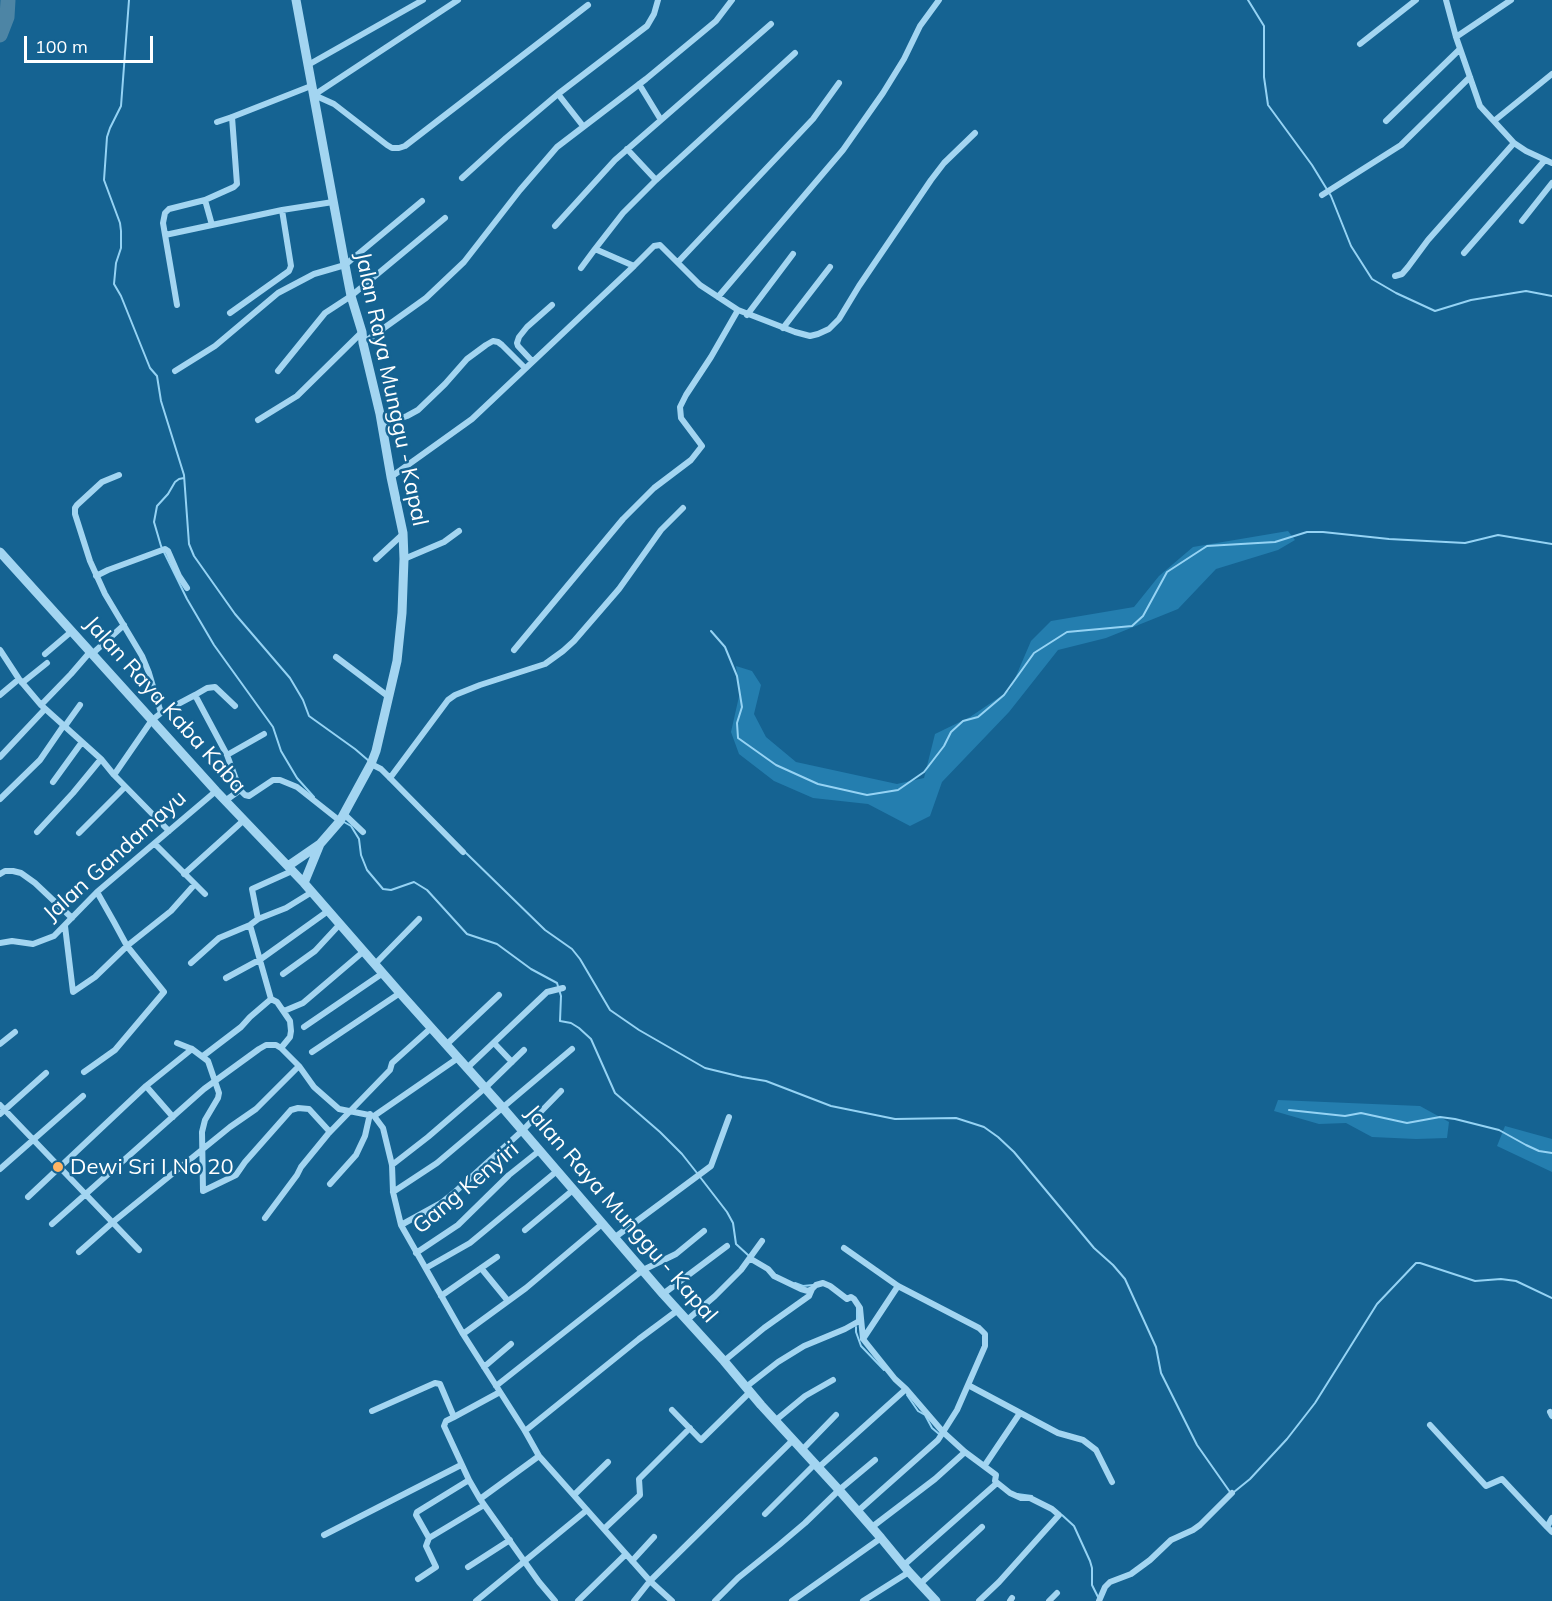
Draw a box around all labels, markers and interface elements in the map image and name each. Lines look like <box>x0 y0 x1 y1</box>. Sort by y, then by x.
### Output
scale bar <box>27 24 156 62</box>
text: 100 m <box>35 35 88 58</box>
street label: Jalan Raya Munggu - Kapal <box>349 250 433 528</box>
street label: Jalan Raya Kaba Kaba <box>79 611 251 799</box>
street label: Jalan Gandamayu <box>38 785 192 927</box>
street label: Jalan Raya Munggu - Kapal <box>519 1100 723 1328</box>
street label: Gang Kenyiri <box>408 1136 524 1240</box>
place label: Dewi Sri I No 20 <box>70 1154 234 1180</box>
marker: Dewi Sri I No 20 <box>51 1160 65 1174</box>

